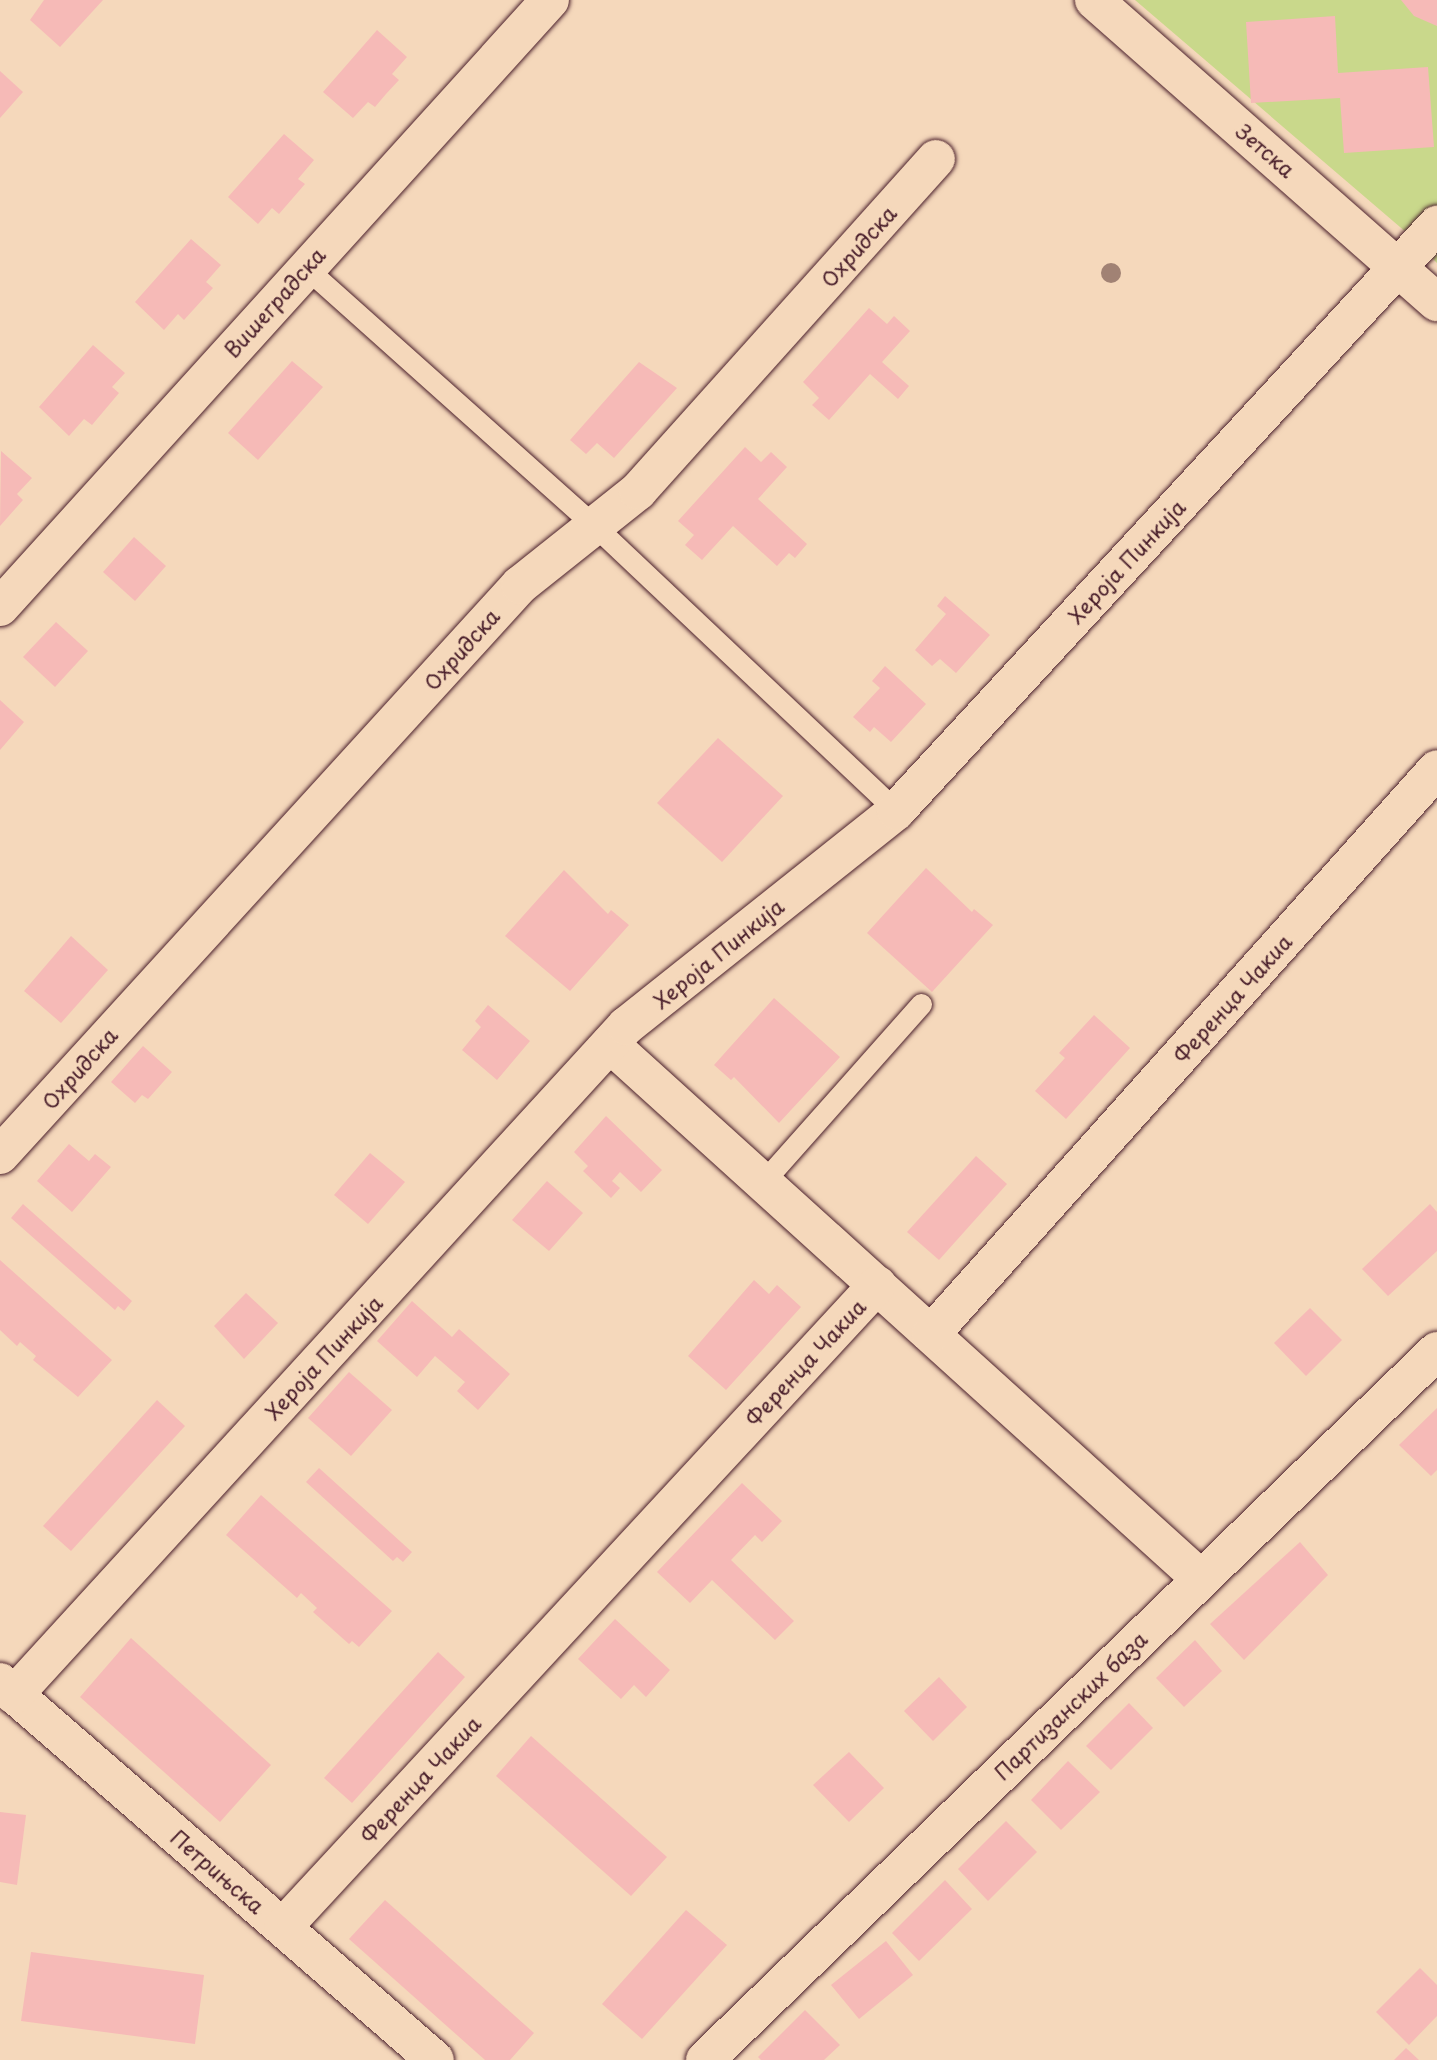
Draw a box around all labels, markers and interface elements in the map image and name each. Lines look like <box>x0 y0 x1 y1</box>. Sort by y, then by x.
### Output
street label: Зетска <box>1232 118 1300 182</box>
street label: Охридска <box>815 200 901 292</box>
street label: Вишеградска <box>218 242 330 362</box>
street label: Хероја Пинкија <box>1062 494 1190 628</box>
street label: Охридска <box>418 603 504 695</box>
street label: Хероја Пинкија <box>648 893 788 1013</box>
street label: Ференца Чакиа <box>1168 929 1296 1067</box>
street label: Охридска <box>36 1022 122 1114</box>
street label: Хероја Пинкија <box>259 1290 387 1424</box>
street label: Ференца Чакиа <box>740 1293 870 1431</box>
street label: Партизанских база <box>988 1625 1152 1785</box>
street label: Ференца Чакиа <box>355 1710 485 1848</box>
street label: Петрињска <box>166 1824 270 1918</box>

